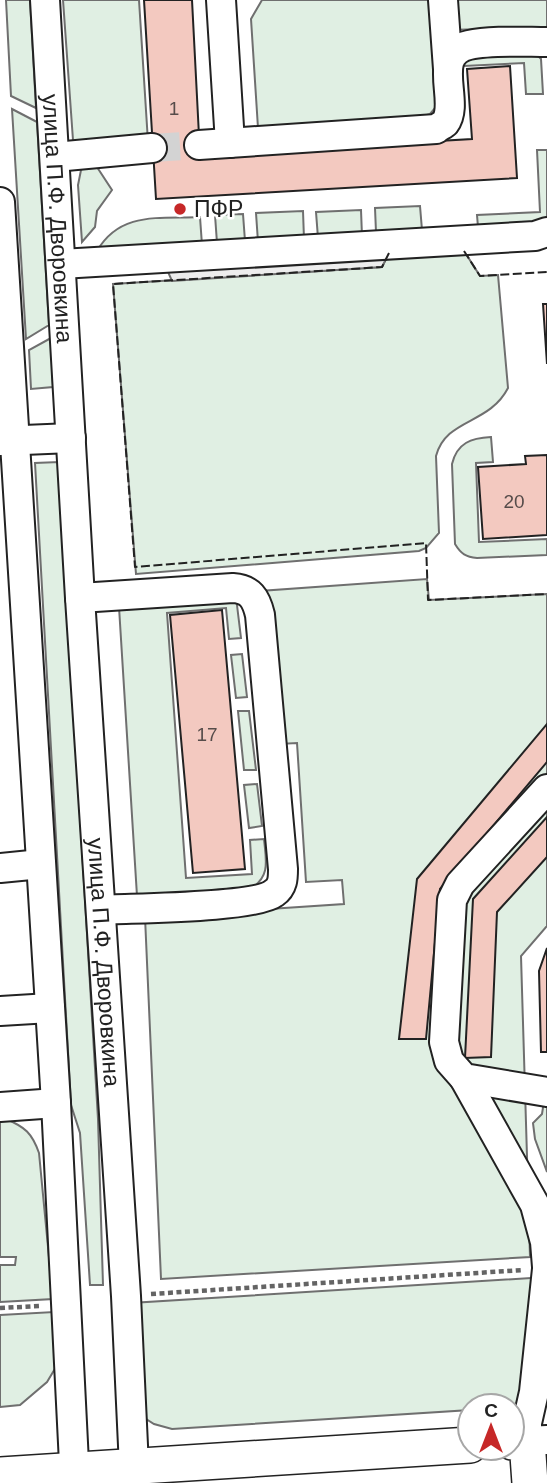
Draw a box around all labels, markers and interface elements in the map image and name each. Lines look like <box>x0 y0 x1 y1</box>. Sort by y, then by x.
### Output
street label: улица П.Ф. Дворовкина <box>38 93 78 344</box>
house number: 1 <box>169 98 179 119</box>
place label: ПФР <box>194 196 243 222</box>
marker: ПФР <box>172 201 188 217</box>
house number: 20 <box>503 491 525 512</box>
house number: 17 <box>196 724 218 745</box>
street label: улица П.Ф. Дворовкина <box>83 837 125 1088</box>
north arrow <box>456 1392 526 1462</box>
text: С <box>484 1400 498 1421</box>

